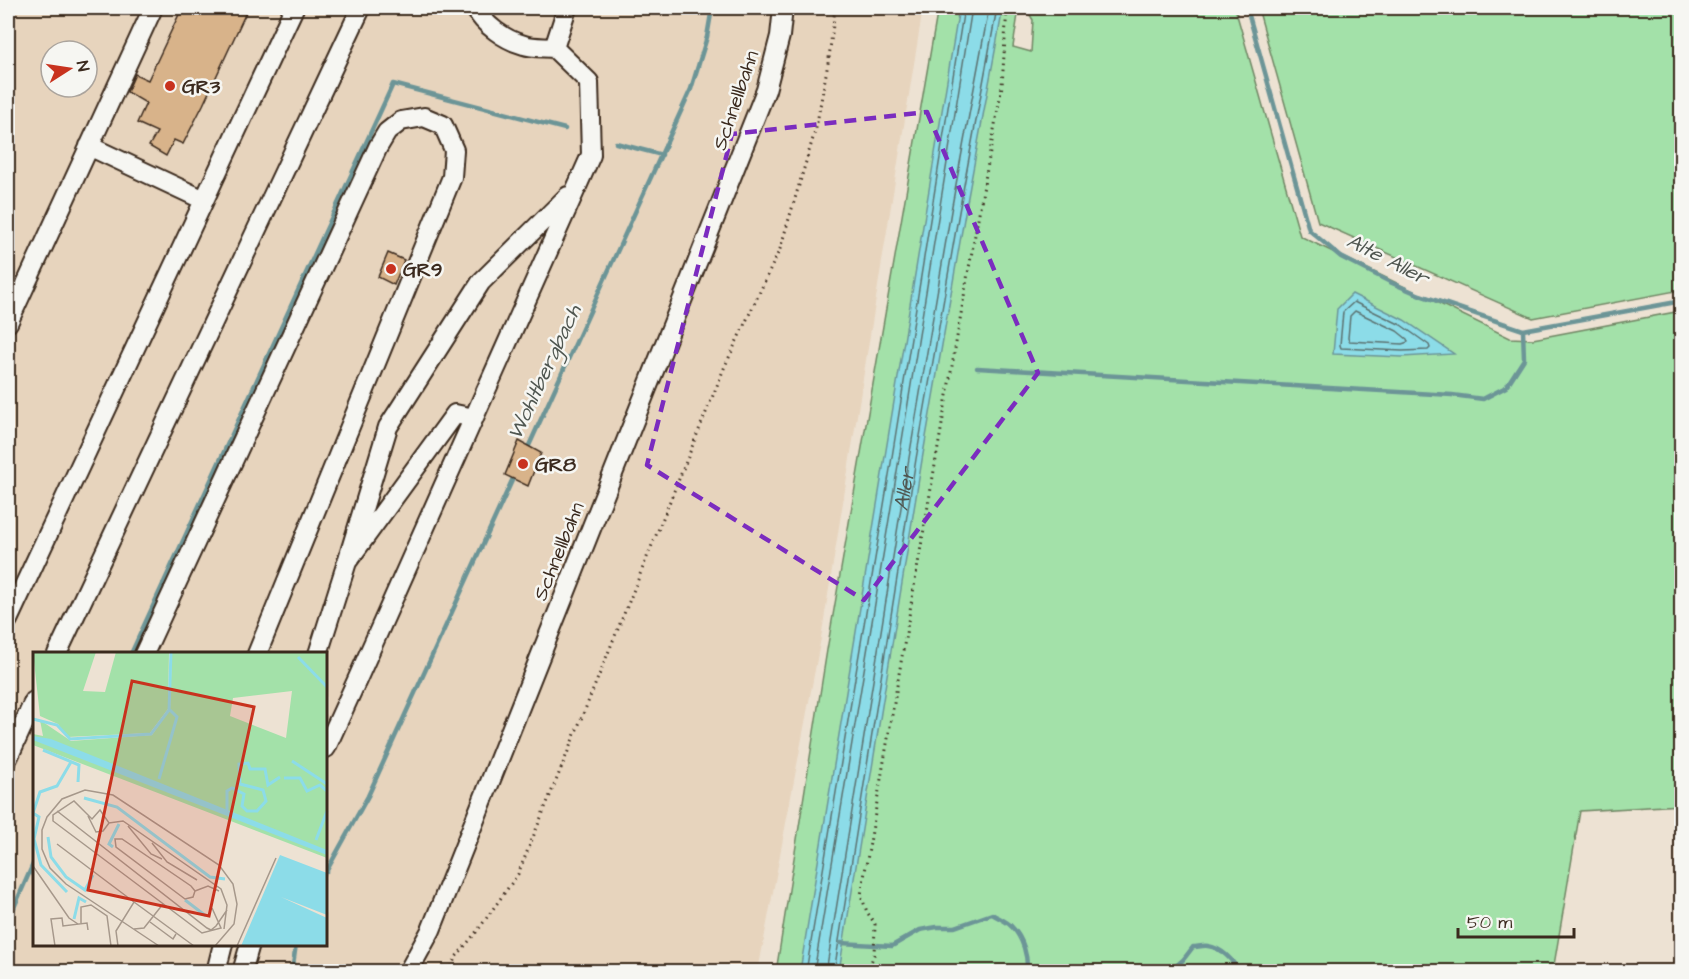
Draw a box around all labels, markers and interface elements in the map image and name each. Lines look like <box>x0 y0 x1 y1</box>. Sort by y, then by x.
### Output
north arrow <box>39 39 99 99</box>
street label: Schnellbahn <box>706 47 766 154</box>
text: N <box>71 59 94 73</box>
place label: GR3 <box>182 73 221 101</box>
marker: GR3 <box>163 79 177 93</box>
water label: Alte Aller <box>1342 227 1436 293</box>
place label: GR9 <box>403 256 443 284</box>
marker: GR9 <box>384 262 398 276</box>
water label: Wohltbergbach <box>501 299 590 445</box>
place label: GR8 <box>535 451 576 479</box>
marker: GR8 <box>516 457 530 471</box>
water label: Aller <box>887 463 923 513</box>
street label: Schnellbahn <box>526 498 591 605</box>
inset map <box>33 652 327 946</box>
scale bar <box>1458 901 1574 939</box>
text: 50 m <box>1467 910 1512 935</box>

